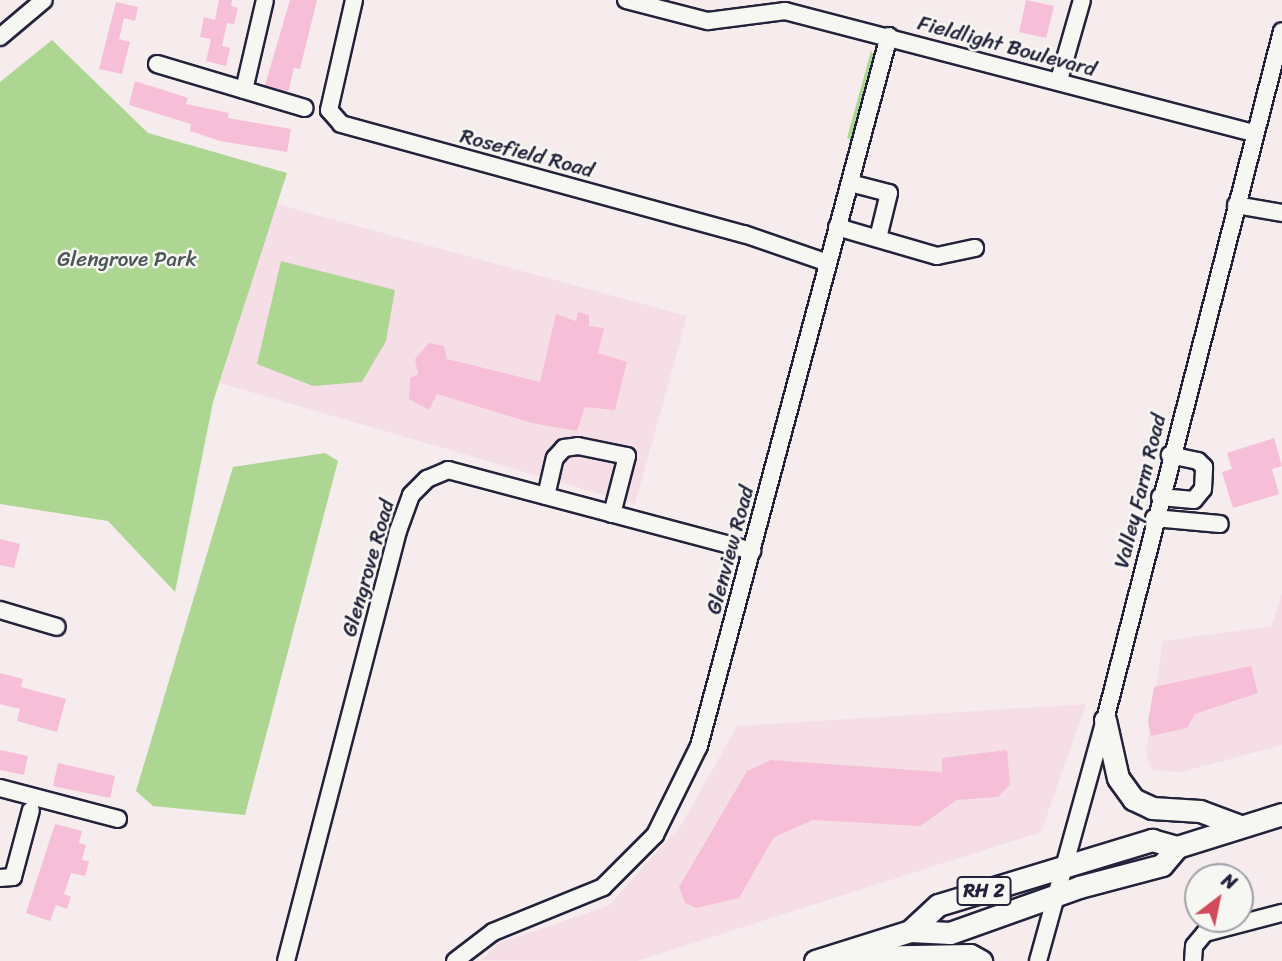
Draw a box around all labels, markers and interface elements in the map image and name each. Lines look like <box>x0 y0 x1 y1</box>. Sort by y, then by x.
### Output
street label: Fieldlight Boulevard <box>915 10 1099 82</box>
street label: Rosefield Road <box>458 123 596 183</box>
park label: Glengrove Park <box>57 246 197 272</box>
street label: Valley Farm Road <box>1109 411 1171 571</box>
street label: Glenview Road <box>701 483 759 617</box>
street label: Glengrove Road <box>336 497 400 639</box>
north arrow <box>1184 863 1254 933</box>
text: N <box>1215 864 1244 899</box>
road number: RH 2 <box>956 876 1012 906</box>

